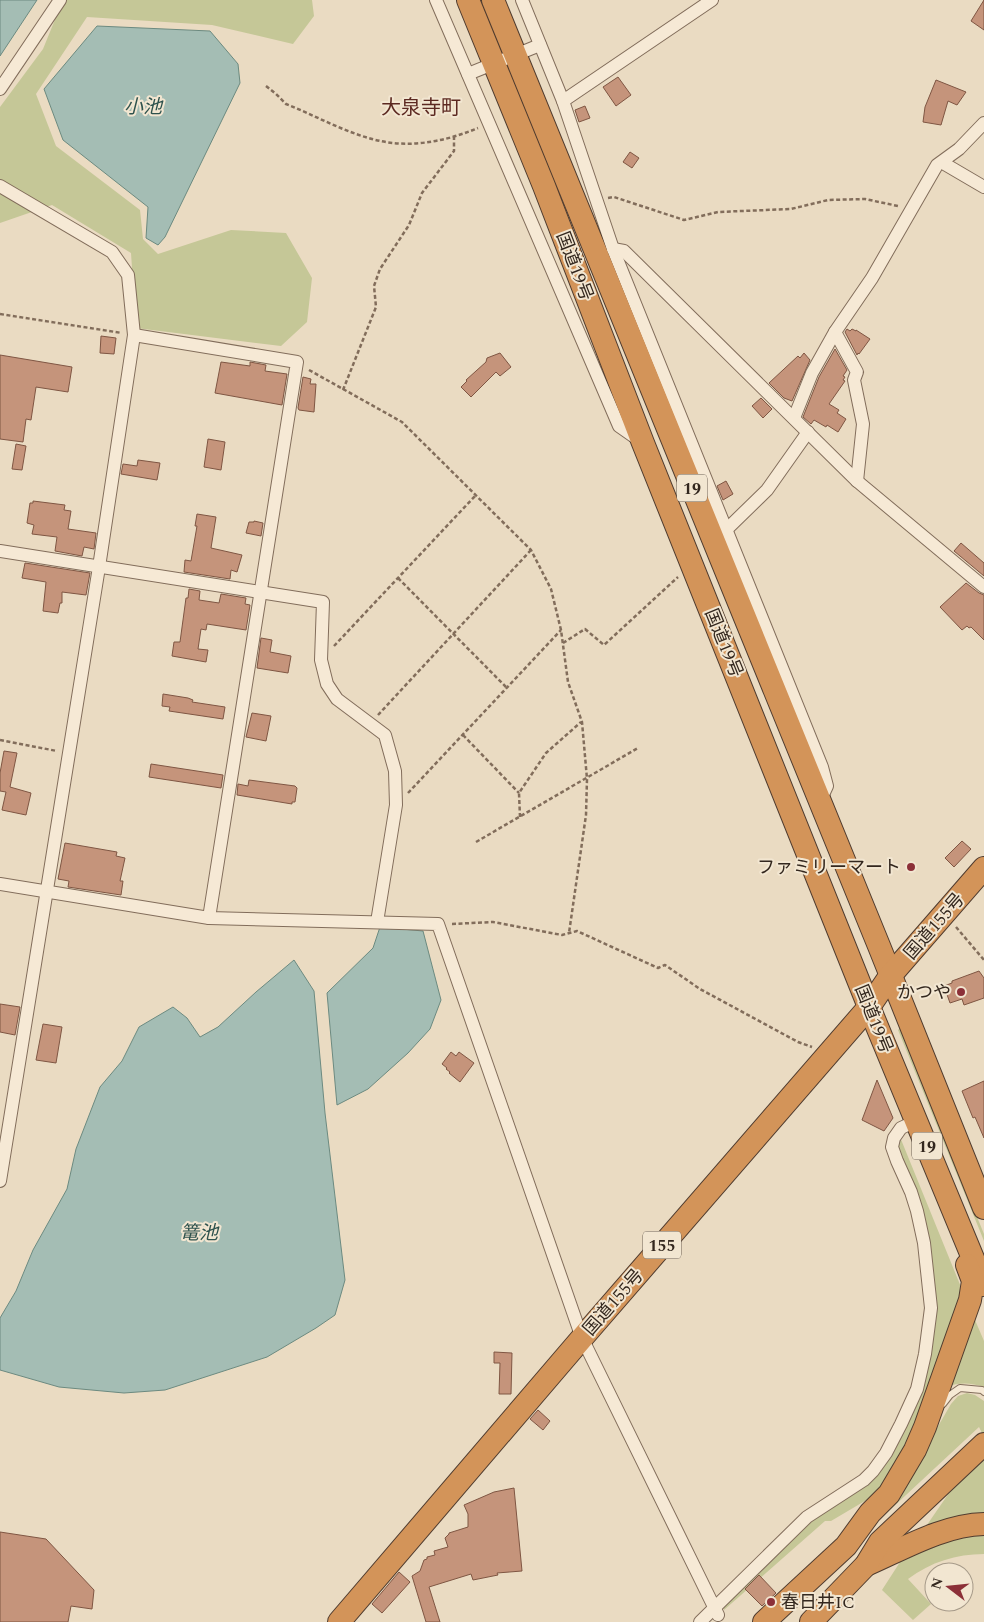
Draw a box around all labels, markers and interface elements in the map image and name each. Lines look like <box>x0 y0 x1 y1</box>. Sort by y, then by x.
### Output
water label: 小池 <box>124 93 164 122</box>
district label: 大泉寺町 <box>381 93 461 123</box>
street label: 国道19号 <box>549 228 600 305</box>
road number: 19 <box>677 474 707 502</box>
street label: 国道19号 <box>698 605 750 682</box>
place label: ファミリーマート <box>757 854 901 881</box>
marker: ファミリーマート <box>905 861 917 873</box>
street label: 国道155号 <box>898 887 971 966</box>
place label: かつや <box>897 979 951 1006</box>
street label: 国道19号 <box>848 981 900 1058</box>
marker: かつや <box>955 986 967 998</box>
road number: 19 <box>912 1132 942 1160</box>
water label: 篭池 <box>180 1219 220 1248</box>
road number: 155 <box>643 1232 681 1258</box>
street label: 国道155号 <box>577 1263 650 1342</box>
north arrow <box>924 1562 974 1612</box>
text: N <box>925 1575 949 1592</box>
place label: 春日井IC <box>781 1589 855 1616</box>
marker: 春日井IC <box>765 1596 777 1608</box>

